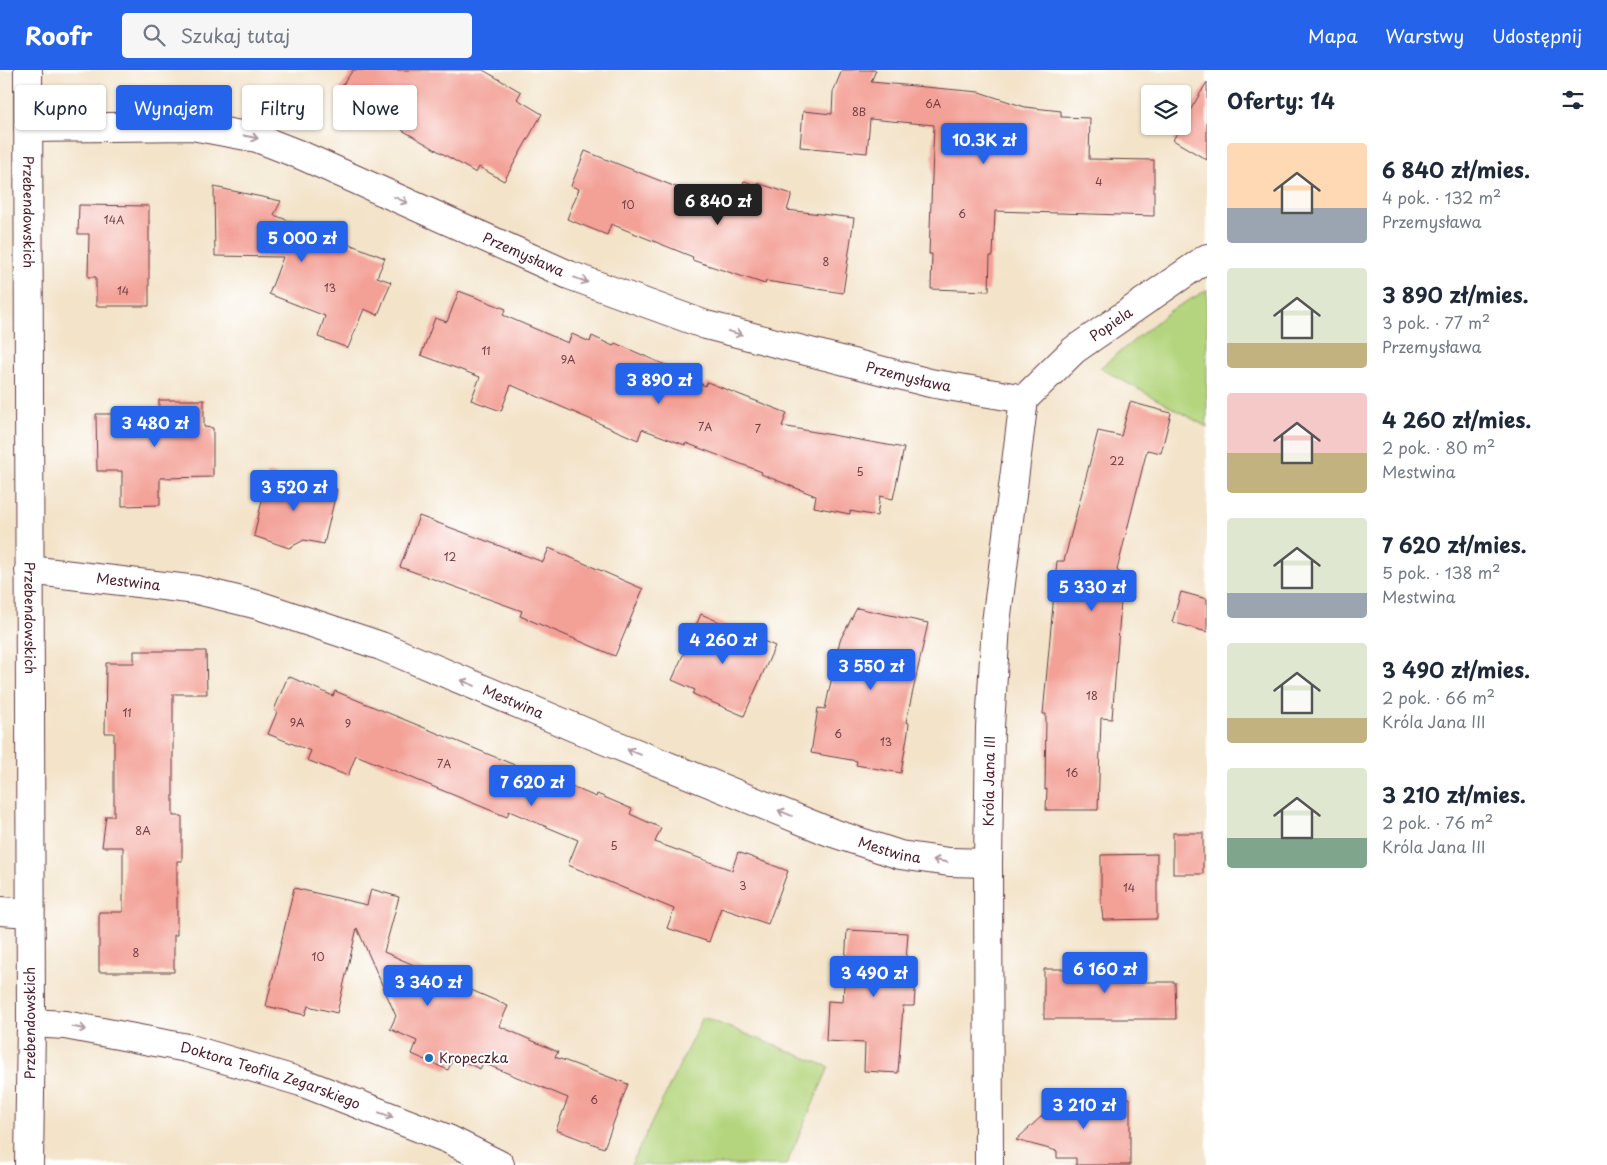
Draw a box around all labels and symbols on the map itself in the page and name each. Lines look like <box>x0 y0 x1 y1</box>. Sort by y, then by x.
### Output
house number: 6A <box>925 95 942 112</box>
house number: 8B <box>852 103 866 120</box>
pin: 10.3K zł <box>932 122 1036 165</box>
one-way arrow <box>242 133 258 142</box>
street label: Przebendowskich <box>18 156 40 268</box>
house number: 4 <box>1095 173 1103 190</box>
pin: 6 840 zł <box>666 184 770 226</box>
one-way arrow <box>393 195 408 205</box>
house number: 10 <box>622 196 634 213</box>
house number: 6 <box>958 205 966 222</box>
house number: 14A <box>104 211 124 228</box>
pin: 5 000 zł <box>250 220 354 263</box>
street label: Przemysława <box>480 227 568 282</box>
house number: 8 <box>823 253 830 270</box>
one-way arrow <box>573 276 589 285</box>
house number: 13 <box>324 279 336 296</box>
house number: 14 <box>117 282 129 299</box>
street label: Popiela <box>1085 301 1137 346</box>
one-way arrow <box>726 328 742 338</box>
house number: 11 <box>481 342 491 359</box>
house number: 9A <box>561 351 576 368</box>
street label: Przemysława <box>864 356 953 396</box>
pin: 3 890 zł <box>607 362 711 405</box>
pin: 3 480 zł <box>103 406 207 448</box>
house number: 7A <box>698 418 712 435</box>
house number: 7 <box>755 420 761 437</box>
house number: 22 <box>1110 452 1124 469</box>
house number: 5 <box>856 463 864 480</box>
pin: 3 520 zł <box>242 470 346 512</box>
house number: 12 <box>444 548 457 565</box>
street label: Przebendowskich <box>20 562 41 674</box>
street label: Mestwina <box>95 567 162 596</box>
pin: 5 330 zł <box>1040 570 1144 612</box>
pin: 4 260 zł <box>671 622 775 665</box>
pin: 3 550 zł <box>819 648 923 691</box>
one-way arrow <box>461 677 476 687</box>
street label: Mestwina <box>479 679 547 723</box>
house number: 18 <box>1086 687 1098 704</box>
house number: 11 <box>122 704 132 721</box>
house number: 9A <box>290 714 305 731</box>
house number: 9 <box>345 715 351 732</box>
house number: 6 <box>834 725 842 742</box>
house number: 13 <box>880 733 892 750</box>
street label: Króla Jana III <box>978 736 1000 826</box>
one-way arrow <box>627 747 642 756</box>
house number: 7A <box>437 755 451 772</box>
pin: 7 620 zł <box>480 764 584 807</box>
house number: 16 <box>1066 764 1079 781</box>
one-way arrow <box>778 808 793 818</box>
house number: 8A <box>135 822 151 839</box>
street label: Mestwina <box>855 831 922 868</box>
house number: 5 <box>610 837 618 854</box>
one-way arrow <box>932 855 948 865</box>
house number: 3 <box>739 877 747 894</box>
house number: 14 <box>1123 879 1135 896</box>
house number: 8 <box>133 944 140 961</box>
house number: 10 <box>312 948 324 965</box>
pin: 6 160 zł <box>1053 952 1157 994</box>
pin: 3 490 zł <box>822 956 926 998</box>
pin: 3 340 zł <box>376 964 480 1007</box>
street label: Przebendowskich <box>19 967 40 1079</box>
one-way arrow <box>71 1023 87 1033</box>
street label: Doktora Teofila Zegarskiego <box>179 1036 364 1114</box>
place label: Kropeczka <box>439 1047 509 1068</box>
marker: Kropeczka <box>423 1052 435 1064</box>
pin: 3 210 zł <box>1032 1088 1136 1130</box>
house number: 6 <box>590 1091 598 1108</box>
one-way arrow <box>378 1111 393 1121</box>

